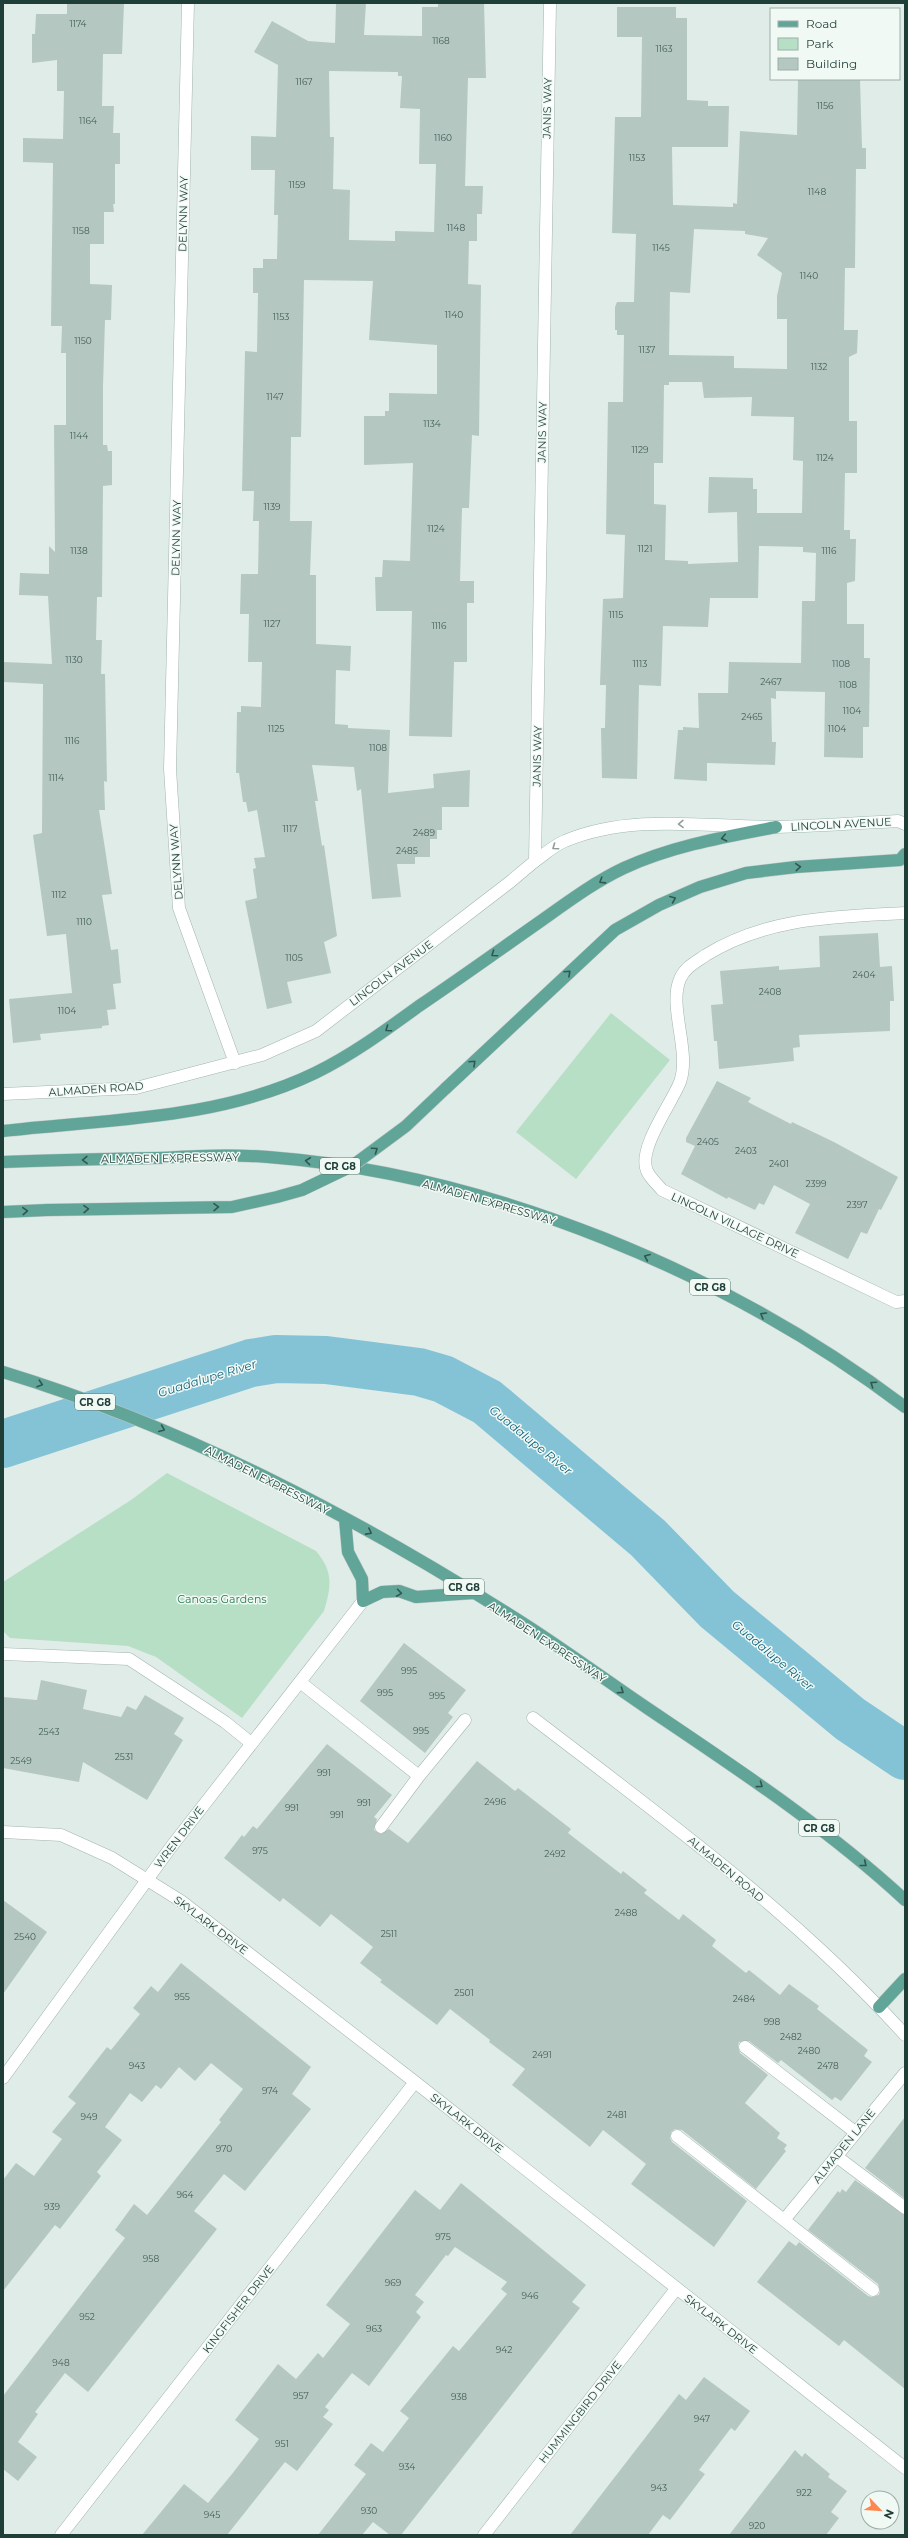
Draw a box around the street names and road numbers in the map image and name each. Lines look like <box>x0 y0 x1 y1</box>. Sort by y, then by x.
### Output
street label: JANIS WAY <box>539 77 555 140</box>
street label: DELYNN WAY <box>175 176 191 252</box>
street label: JANIS WAY <box>534 401 550 464</box>
street label: DELYNN WAY <box>168 500 184 576</box>
street label: JANIS WAY <box>529 725 545 788</box>
street label: LINCOLN AVENUE <box>790 814 892 834</box>
street label: DELYNN WAY <box>166 824 186 900</box>
street label: LINCOLN AVENUE <box>346 937 436 1009</box>
street label: ALMADEN ROAD <box>48 1079 144 1099</box>
street label: ALMADEN EXPRESSWAY <box>101 1150 239 1166</box>
road number: CR G8 <box>320 1158 360 1174</box>
street label: ALMADEN EXPRESSWAY <box>421 1176 557 1228</box>
street label: LINCOLN VILLAGE DRIVE <box>669 1189 801 1261</box>
road number: CR G8 <box>690 1279 730 1295</box>
road number: CR G8 <box>75 1394 115 1410</box>
street label: ALMADEN EXPRESSWAY <box>202 1442 332 1518</box>
road number: CR G8 <box>444 1579 484 1595</box>
street label: ALMADEN EXPRESSWAY <box>485 1599 609 1685</box>
street label: WREN DRIVE <box>151 1803 207 1871</box>
road number: CR G8 <box>799 1820 839 1836</box>
street label: ALMADEN ROAD <box>685 1833 767 1905</box>
street label: SKYLARK DRIVE <box>171 1893 251 1957</box>
street label: SKYLARK DRIVE <box>428 2090 506 2156</box>
street label: ALMADEN LANE <box>810 2106 878 2186</box>
street label: KINGFISHER DRIVE <box>199 2262 277 2356</box>
street label: SKYLARK DRIVE <box>682 2291 760 2357</box>
street label: HUMMINGBIRD DRIVE <box>536 2358 624 2466</box>

